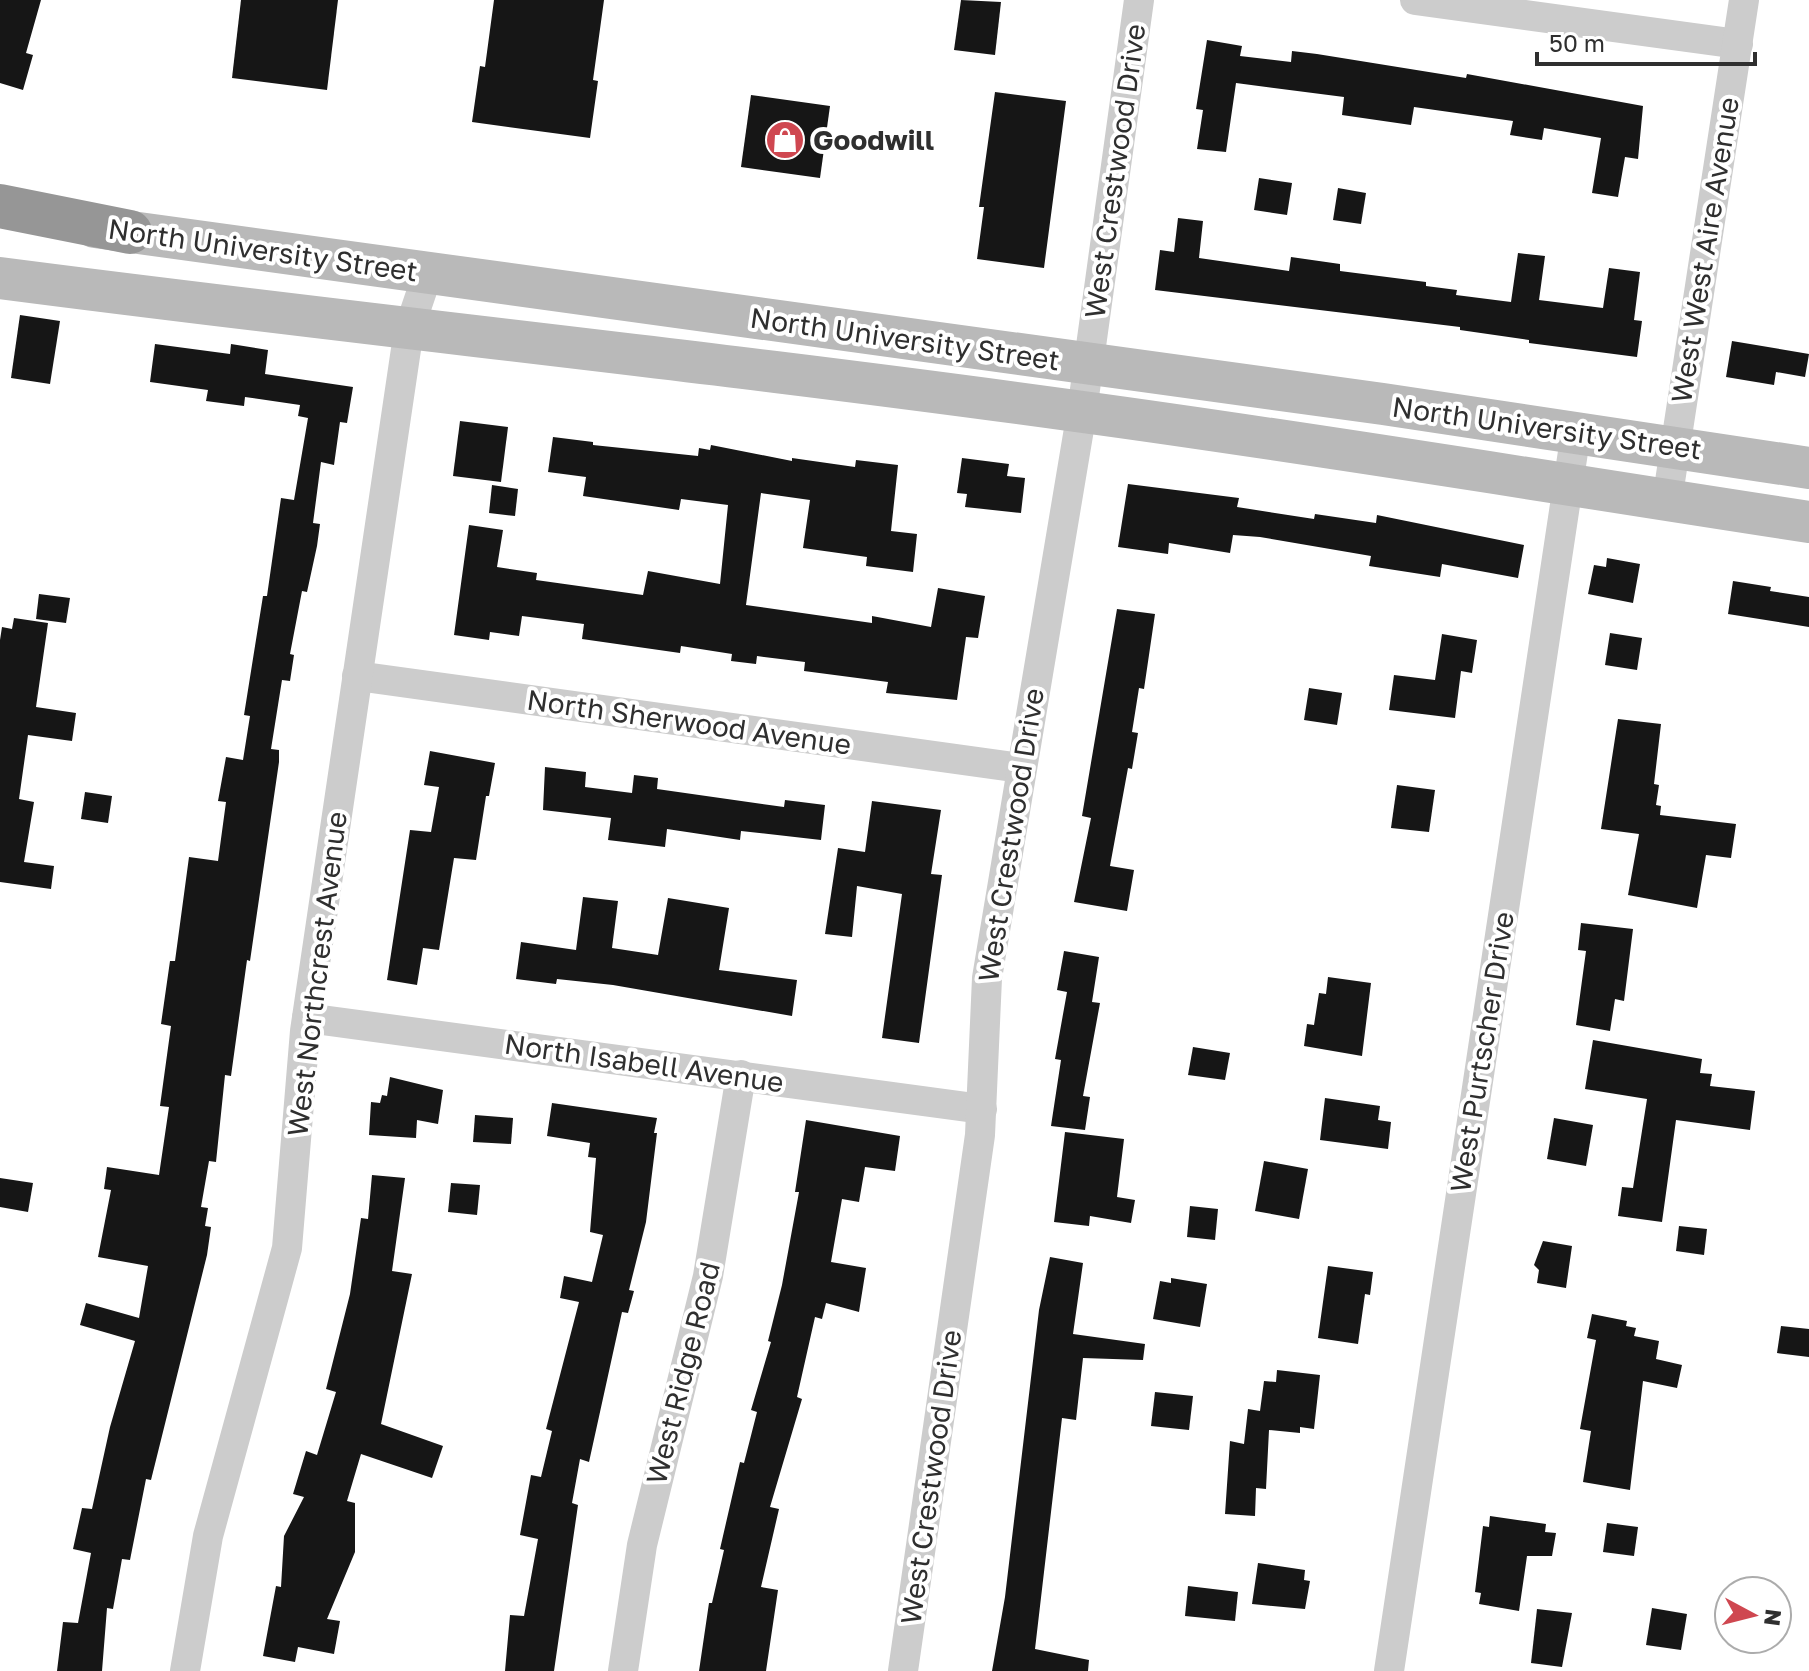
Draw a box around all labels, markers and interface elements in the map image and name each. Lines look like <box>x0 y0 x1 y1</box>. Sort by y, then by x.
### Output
scale bar <box>1537 16 1755 66</box>
street label: West Crestwood Drive <box>1078 22 1152 320</box>
text: 50 m <box>1549 28 1605 57</box>
street label: West West Aire Avenue <box>1664 95 1745 405</box>
shop icon: Goodwill <box>764 119 806 161</box>
place label: Goodwill <box>813 123 934 156</box>
street label: North University Street <box>106 211 420 288</box>
street label: North University Street <box>748 300 1062 377</box>
street label: North University Street <box>1390 389 1704 466</box>
street label: North Sherwood Avenue <box>525 682 853 761</box>
street label: West Crestwood Drive <box>971 686 1050 984</box>
street label: West Northcrest Avenue <box>280 810 353 1138</box>
street label: West Purtscher Drive <box>1443 909 1520 1195</box>
street label: North Isabell Avenue <box>502 1027 786 1098</box>
street label: West Ridge Road <box>639 1258 726 1487</box>
street label: West Crestwood Drive <box>894 1328 968 1626</box>
north arrow <box>1713 1575 1793 1655</box>
text: N <box>1759 1608 1788 1627</box>

